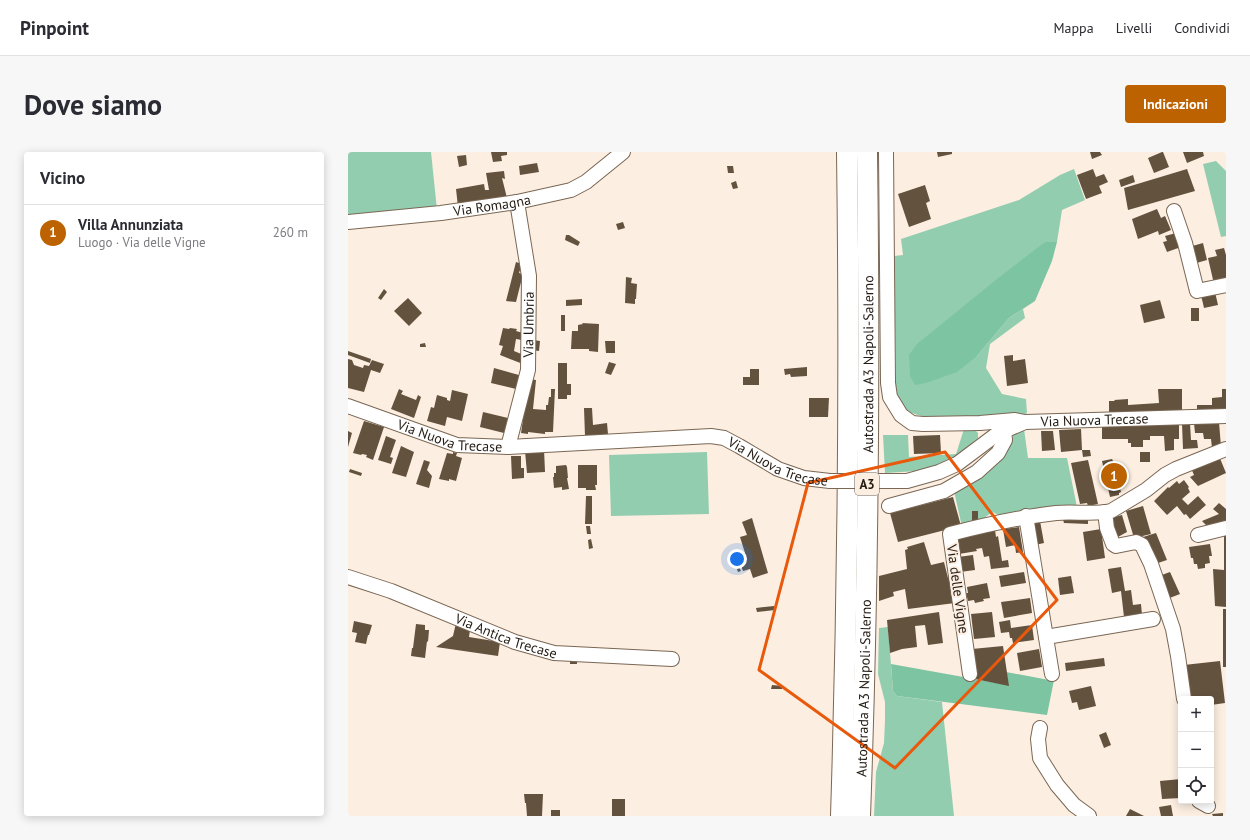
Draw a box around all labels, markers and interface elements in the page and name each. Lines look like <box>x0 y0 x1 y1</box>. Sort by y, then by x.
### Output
text: Pinpoint <box>20 16 89 40</box>
text: Mappa <box>1054 19 1094 37</box>
text: Livelli <box>1116 19 1152 37</box>
text: Condividi <box>1174 19 1230 37</box>
button: Indicazioni <box>1125 85 1226 123</box>
text: Dove siamo <box>24 86 162 123</box>
text: Vicino <box>40 167 85 189</box>
street label: Via Romagna <box>451 190 532 220</box>
text: Villa Annunziata <box>78 215 183 234</box>
text: 1 <box>49 224 57 241</box>
text: 260 m <box>273 224 308 241</box>
text: Luogo · Via delle Vigne <box>78 234 206 251</box>
street label: Autostrada A3 Napoli-Salerno <box>859 275 877 453</box>
street label: Via Umbria <box>519 291 538 359</box>
street label: Via Nuova Trecase <box>1039 409 1149 431</box>
street label: Via Nuova Trecase <box>394 415 503 456</box>
street label: Via Nuova Trecase <box>724 432 829 490</box>
pin: 1 <box>1101 461 1127 491</box>
road number: A3 <box>855 473 879 495</box>
street label: Via delle Vigne <box>943 542 973 635</box>
your location <box>727 549 747 569</box>
street label: Autostrada A3 Napoli-Salerno <box>852 599 875 777</box>
street label: Via Antica Trecase <box>452 609 559 662</box>
map controls <box>1178 696 1214 804</box>
button: + <box>1178 696 1214 732</box>
button: − <box>1178 732 1214 768</box>
button: locate <box>1178 768 1214 804</box>

